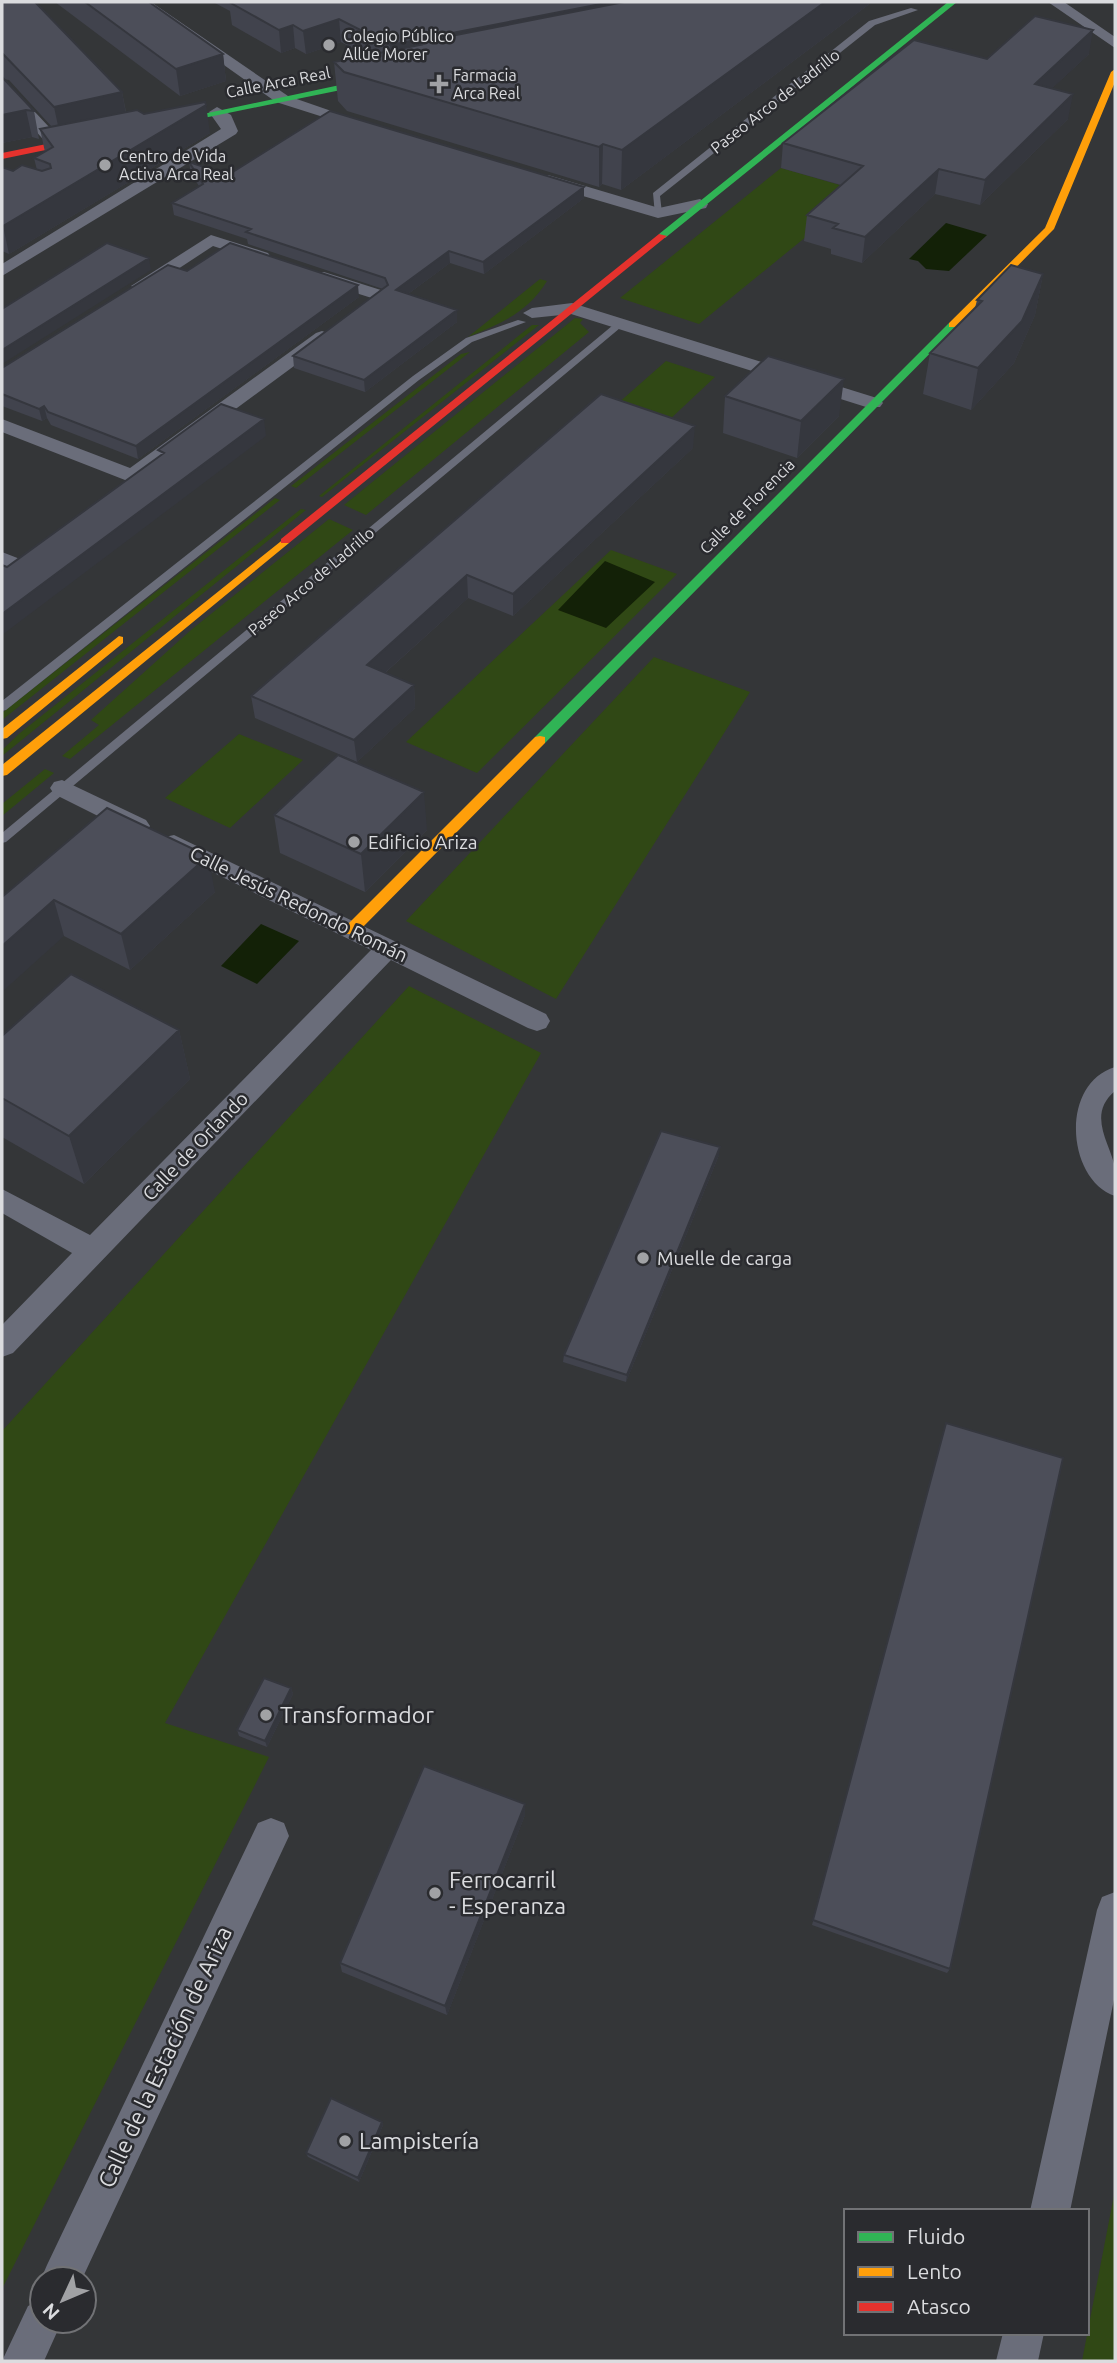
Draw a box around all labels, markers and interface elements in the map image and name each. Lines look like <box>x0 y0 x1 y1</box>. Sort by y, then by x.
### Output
place label: Colegio Público Allúe Morer <box>343 27 454 63</box>
marker: Colegio Público Allúe Morer <box>321 37 337 53</box>
street label: Paseo Arco de Ladrillo <box>707 45 843 157</box>
street label: Calle Arca Real <box>224 63 332 101</box>
place label: Farmacia Arca Real <box>453 66 520 102</box>
marker: Farmacia Arca Real <box>431 76 447 92</box>
place label: Centro de Vida Activa Arca Real <box>119 147 234 183</box>
marker: Centro de Vida Activa Arca Real <box>97 157 113 173</box>
street label: Calle de Florencia <box>696 455 798 557</box>
street label: Paseo Arco de Ladrillo <box>244 523 378 639</box>
place label: Edificio Ariza <box>368 831 478 853</box>
marker: Edificio Ariza <box>346 834 362 850</box>
street label: Calle Jesús Redondo Román <box>186 842 412 966</box>
street label: Calle de Orlando <box>138 1087 252 1205</box>
place label: Muelle de carga <box>657 1247 792 1269</box>
marker: Muelle de carga <box>635 1250 651 1266</box>
place label: Transformador <box>280 1702 434 1727</box>
marker: Transformador <box>258 1707 274 1723</box>
place label: Ferrocarril - Esperanza <box>449 1867 566 1918</box>
marker: Ferrocarril - Esperanza <box>427 1885 443 1901</box>
street label: Calle de la Estación de Ariza <box>93 1922 236 2191</box>
place label: Lampistería <box>359 2128 479 2153</box>
marker: Lampistería <box>337 2133 353 2149</box>
legend <box>844 2209 1089 2335</box>
text: Fluido <box>907 2224 965 2248</box>
text: Lento <box>907 2259 962 2283</box>
north arrow <box>28 2265 98 2335</box>
text: Atasco <box>907 2294 971 2318</box>
text: N <box>38 2299 64 2325</box>

